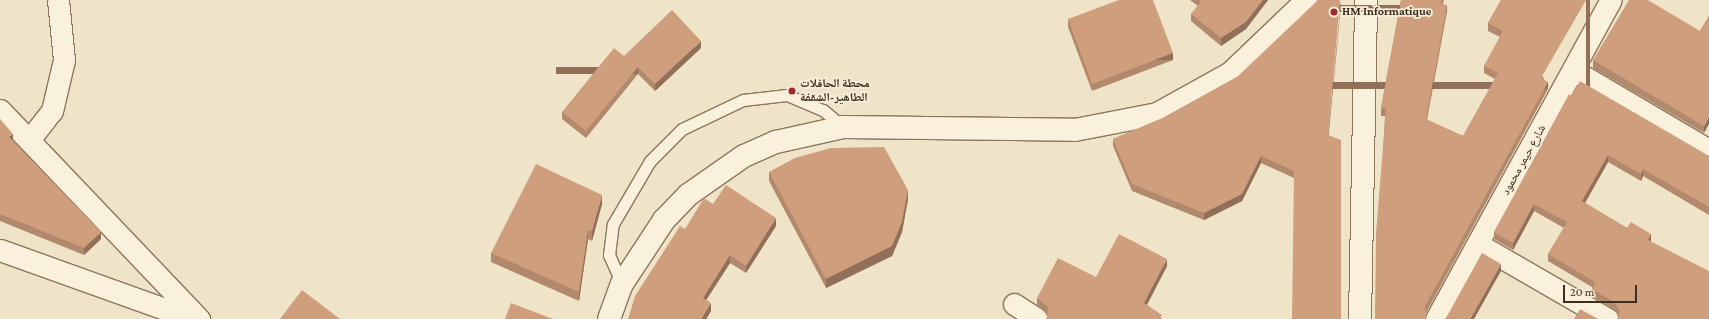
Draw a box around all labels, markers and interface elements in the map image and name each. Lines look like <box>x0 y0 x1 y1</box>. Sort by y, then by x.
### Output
place label: HM Informatique <box>1342 5 1431 19</box>
marker: HM Informatique <box>1329 7 1339 17</box>
place label: محطة الحافلات الطاهير-الشقفة <box>800 77 870 105</box>
marker: محطة الحافلات الطاهير-الشقفة <box>787 86 797 96</box>
street label: شارع حيمر محمود <box>1499 122 1549 198</box>
scale bar <box>1565 277 1639 303</box>
text: 20 m <box>1570 285 1594 299</box>

